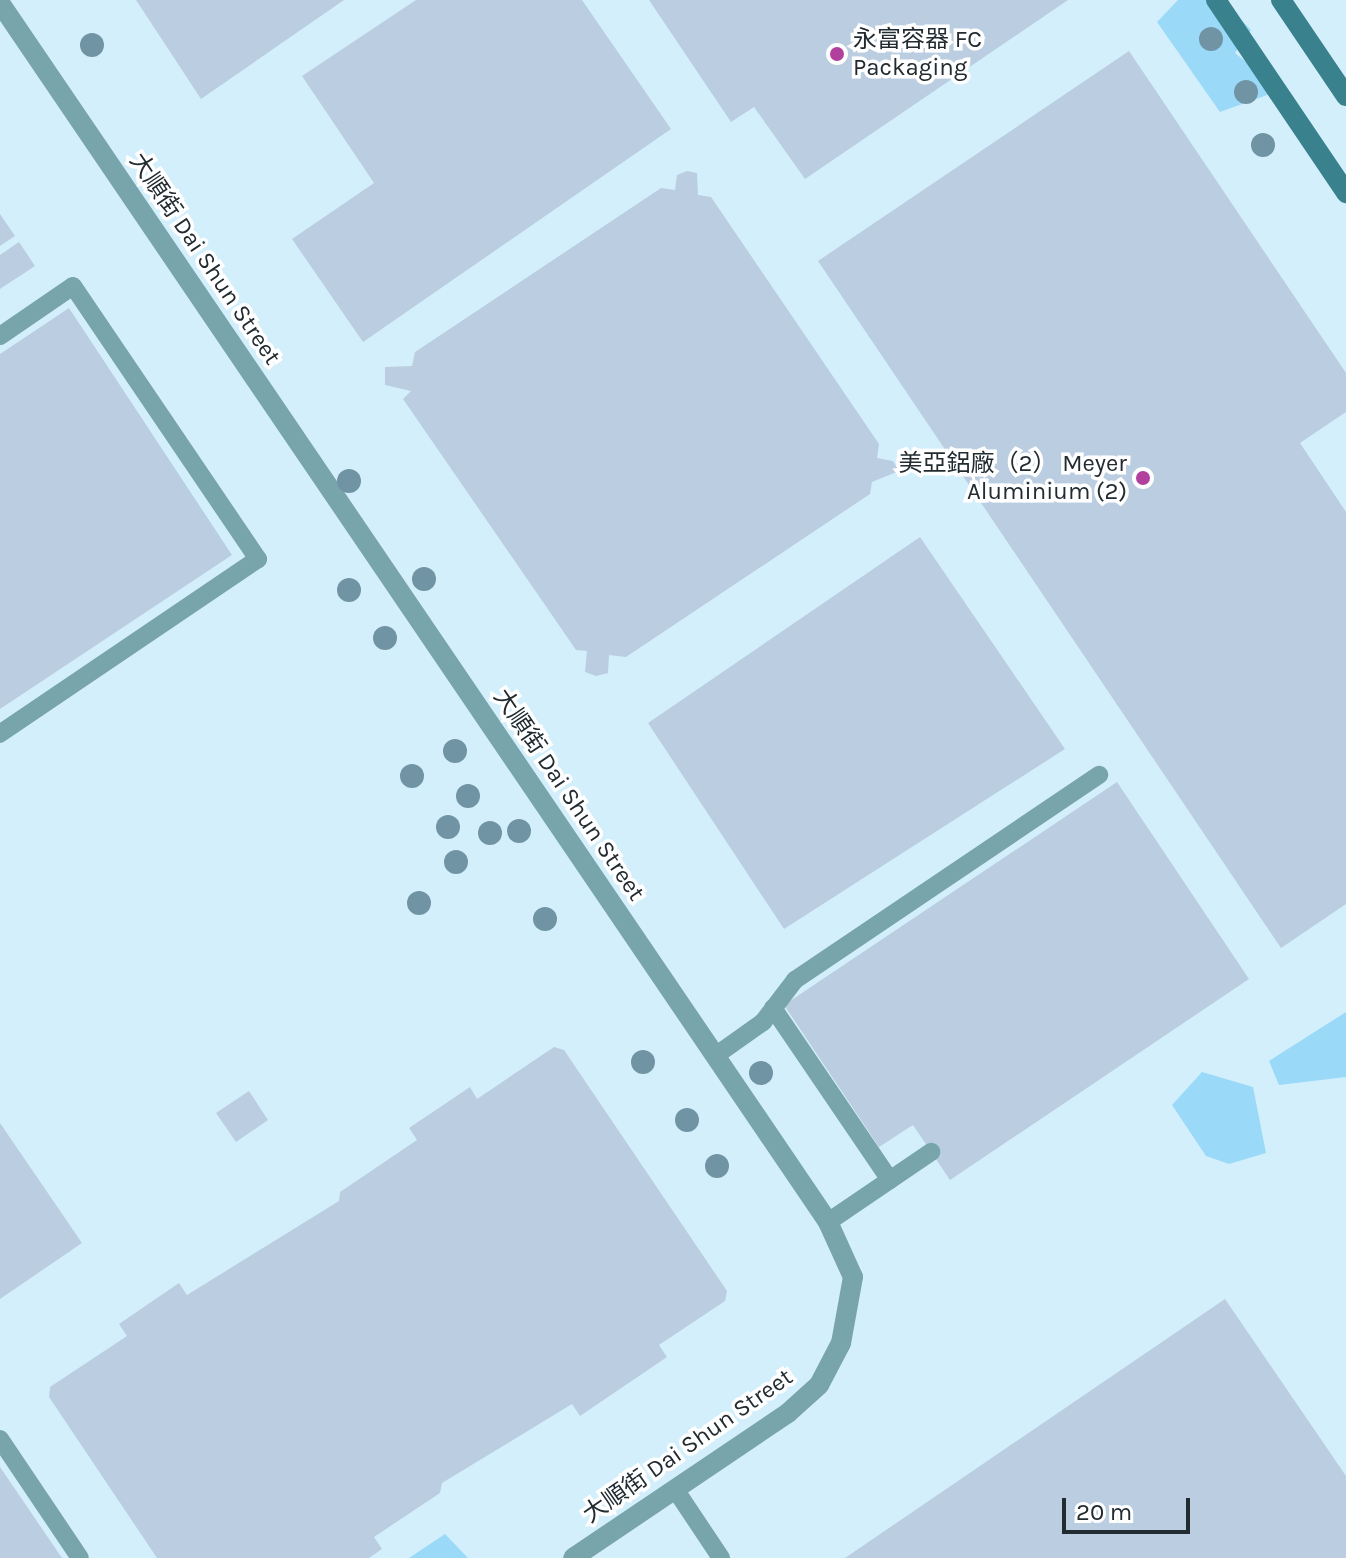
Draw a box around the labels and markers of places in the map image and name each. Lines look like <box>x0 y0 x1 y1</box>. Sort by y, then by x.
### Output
place label: 永富容器 FC Packaging <box>853 26 982 82</box>
marker: 永富容器 FC Packaging <box>828 45 846 63</box>
place label: 美亞鋁廠（2） Meyer Aluminium (2) <box>899 450 1127 506</box>
marker: 美亞鋁廠（2） Meyer Aluminium (2) <box>1134 469 1152 487</box>

